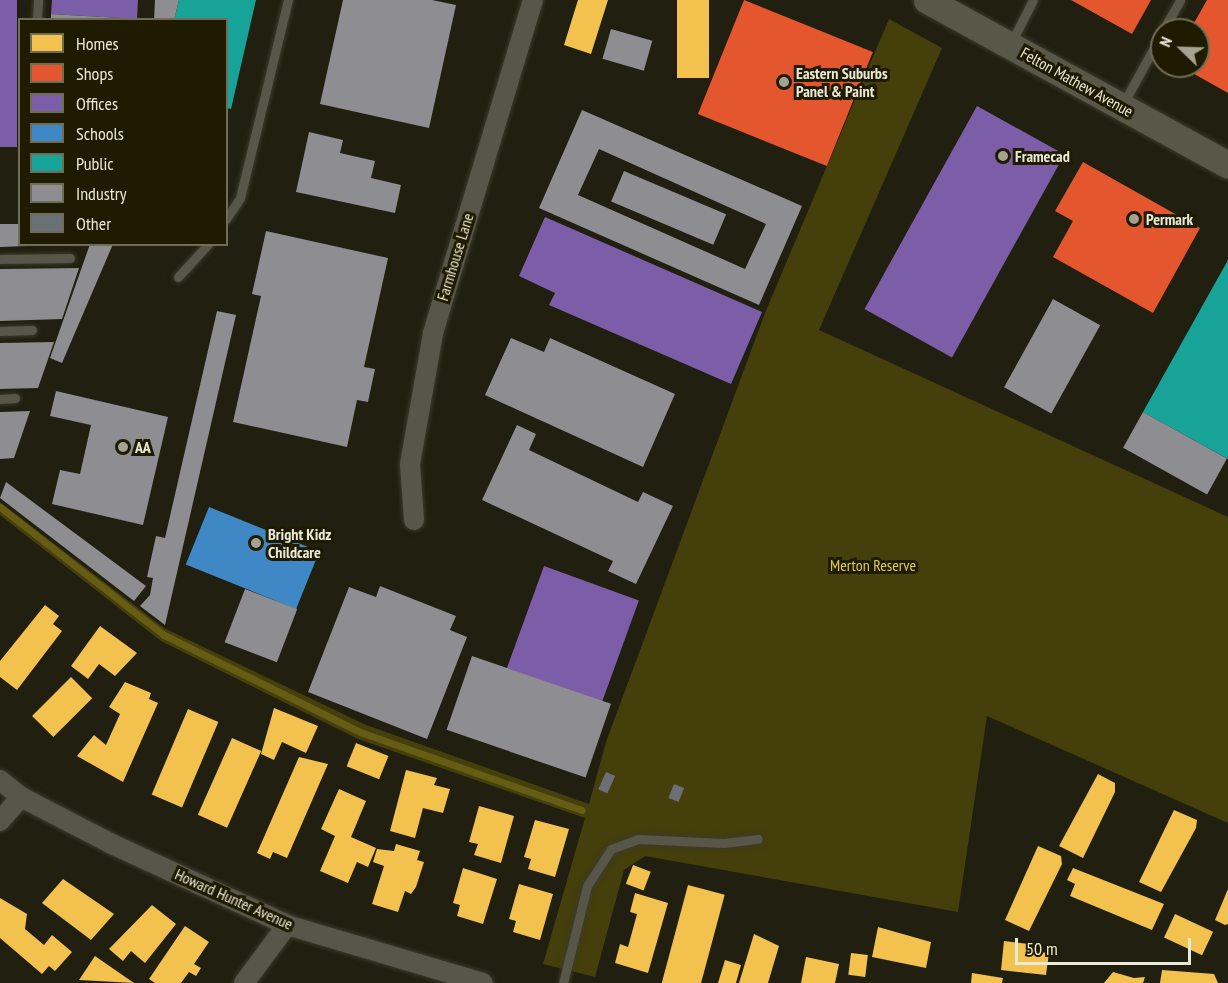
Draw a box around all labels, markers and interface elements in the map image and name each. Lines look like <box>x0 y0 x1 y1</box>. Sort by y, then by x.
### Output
legend <box>18 18 228 246</box>
north arrow <box>1150 18 1210 78</box>
text: Homes <box>76 32 119 55</box>
text: N <box>1154 34 1176 50</box>
street label: Felton Mathew Avenue <box>1017 43 1137 121</box>
text: Shops <box>76 62 113 85</box>
place label: Eastern Suburbs Panel & Paint <box>796 63 888 101</box>
marker: Eastern Suburbs Panel & Paint <box>777 75 791 89</box>
text: Offices <box>76 92 118 115</box>
text: Schools <box>76 122 124 145</box>
place label: Framecad <box>1015 146 1070 166</box>
marker: Framecad <box>996 149 1010 163</box>
text: Public <box>76 152 114 175</box>
text: Industry <box>76 182 126 205</box>
place label: Permark <box>1146 209 1193 229</box>
street label: Farmhouse Lane <box>433 211 477 303</box>
text: Other <box>76 212 111 235</box>
marker: Permark <box>1127 212 1141 226</box>
place label: AA <box>135 437 151 457</box>
marker: AA <box>116 440 130 454</box>
place label: Bright Kidz Childcare <box>268 524 331 562</box>
marker: Bright Kidz Childcare <box>249 536 263 550</box>
park label: Merton Reserve <box>830 555 916 575</box>
street label: Howard Hunter Avenue <box>172 864 296 934</box>
scale bar <box>1018 926 1194 964</box>
text: 50 m <box>1026 937 1058 960</box>

